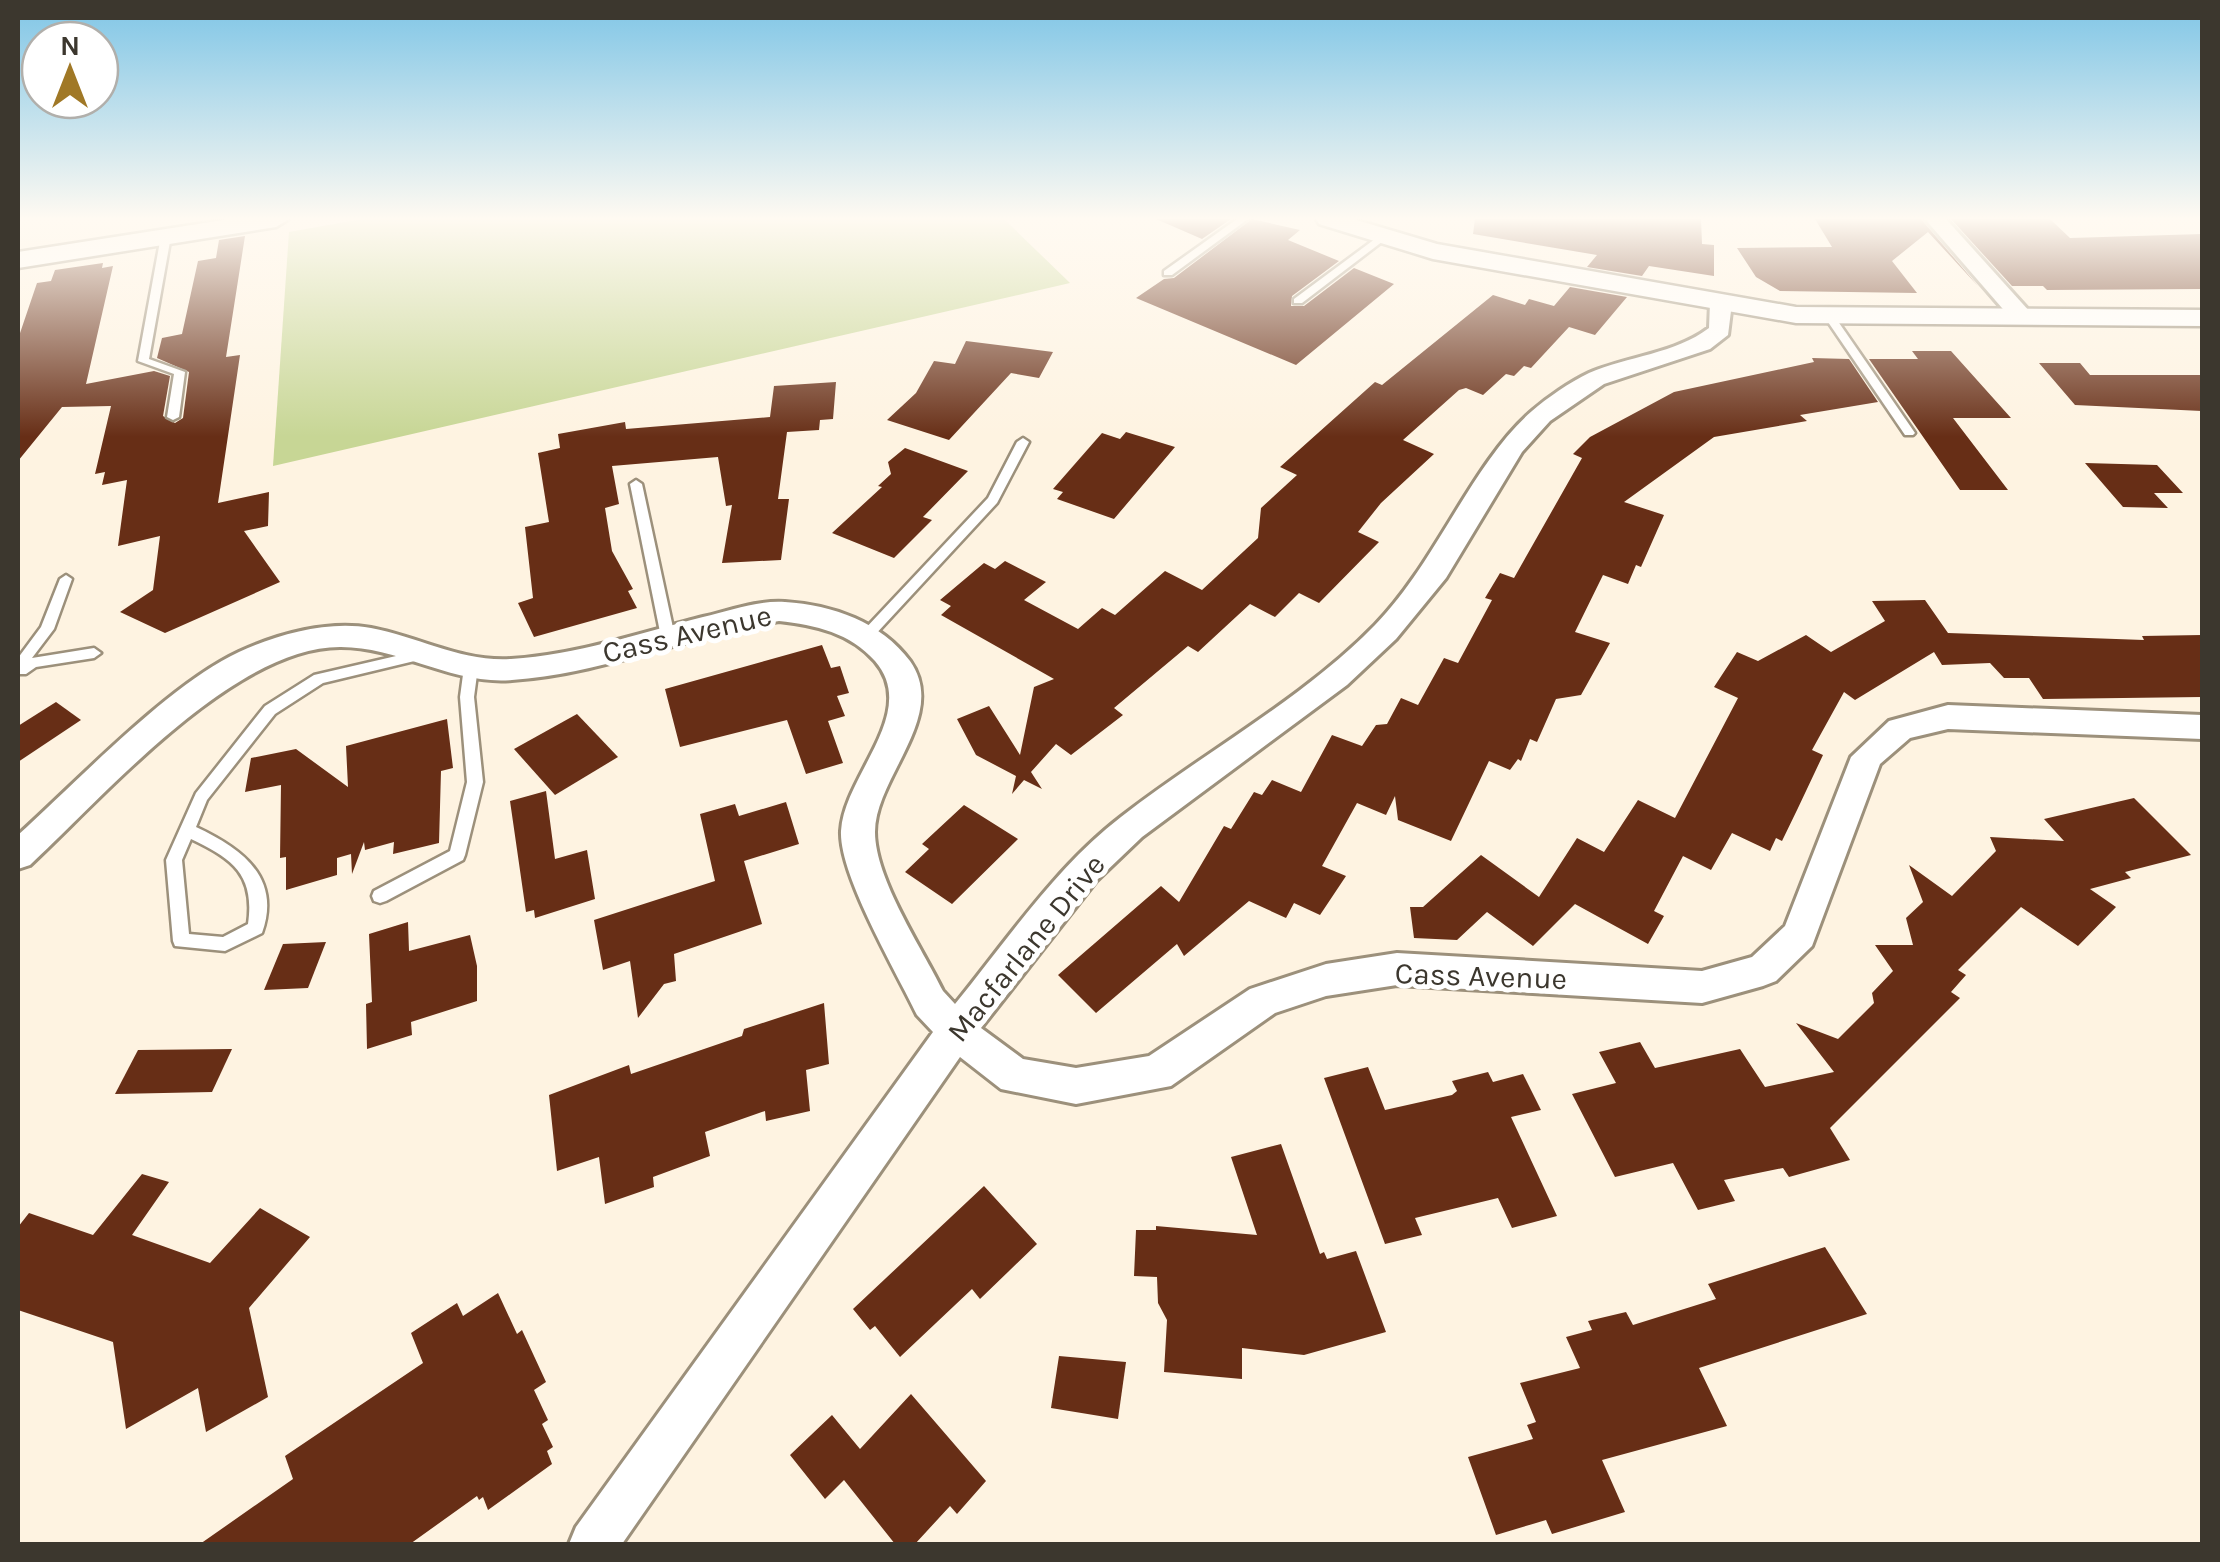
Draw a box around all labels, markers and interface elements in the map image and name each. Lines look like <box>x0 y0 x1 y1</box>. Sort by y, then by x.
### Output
north arrow <box>20 20 120 120</box>
text: N <box>60 29 80 62</box>
street label: Cass Avenue <box>599 597 775 671</box>
street label: Macfarlane Drive <box>939 847 1113 1049</box>
street label: Cass Avenue <box>1394 955 1568 997</box>

